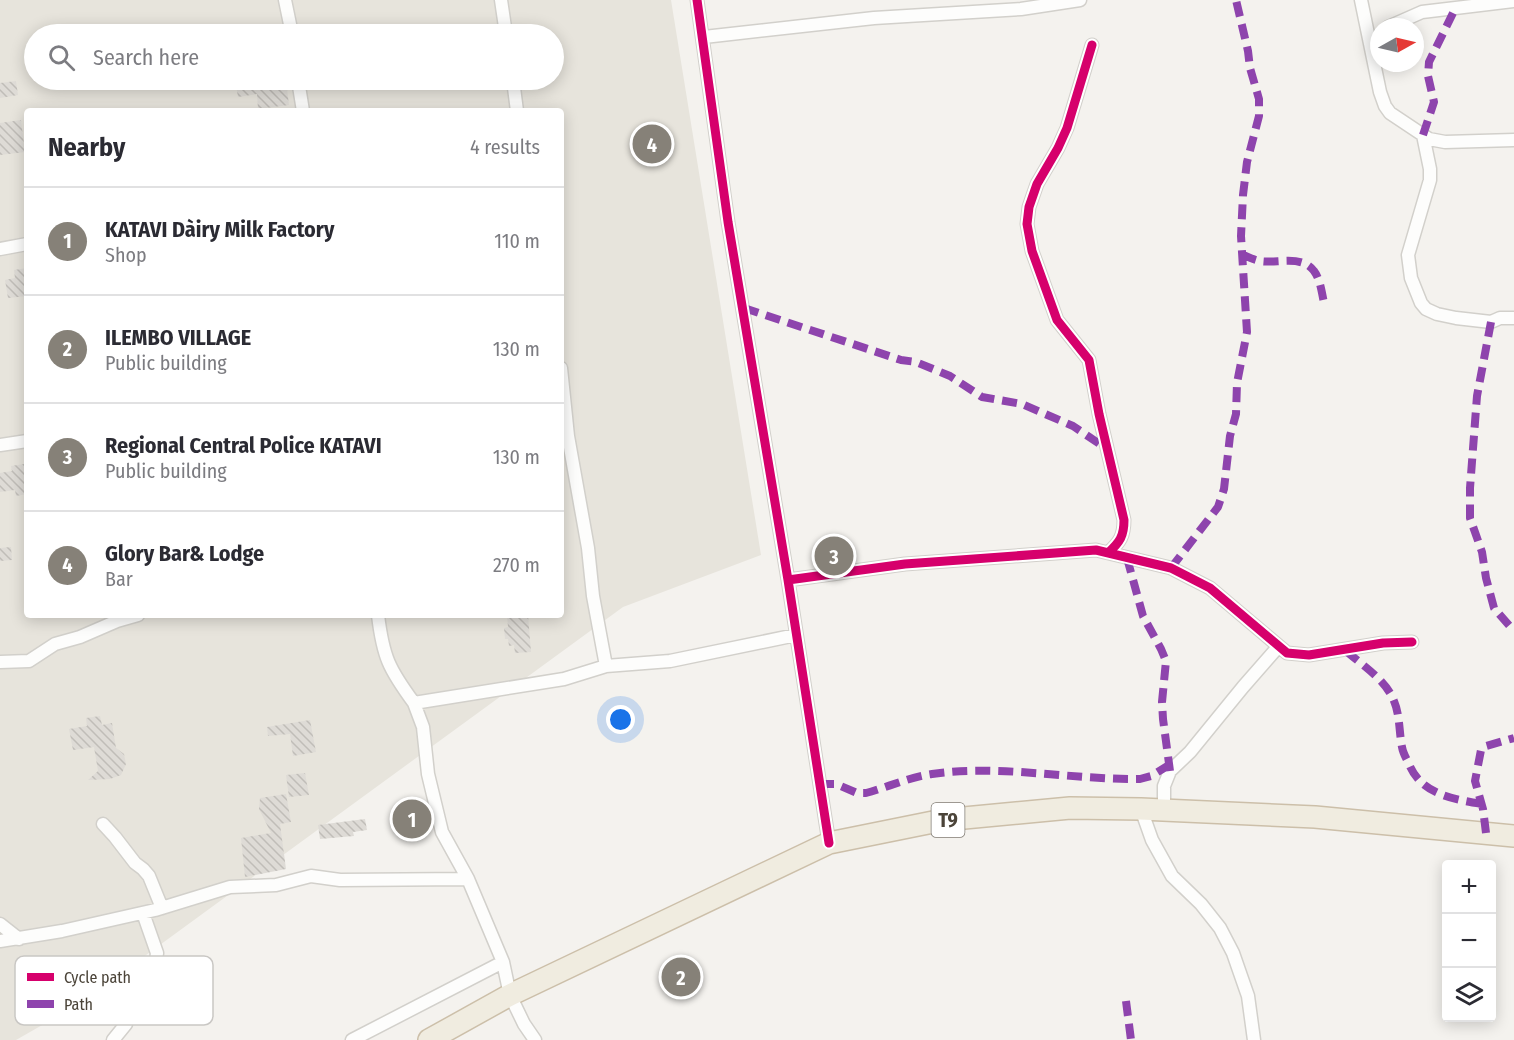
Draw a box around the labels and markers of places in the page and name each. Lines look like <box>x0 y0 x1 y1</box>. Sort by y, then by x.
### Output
pin: 4 <box>632 122 672 166</box>
pin: 3 <box>814 534 854 578</box>
pin: 1 <box>392 796 432 842</box>
pin: 2 <box>662 954 700 1000</box>

